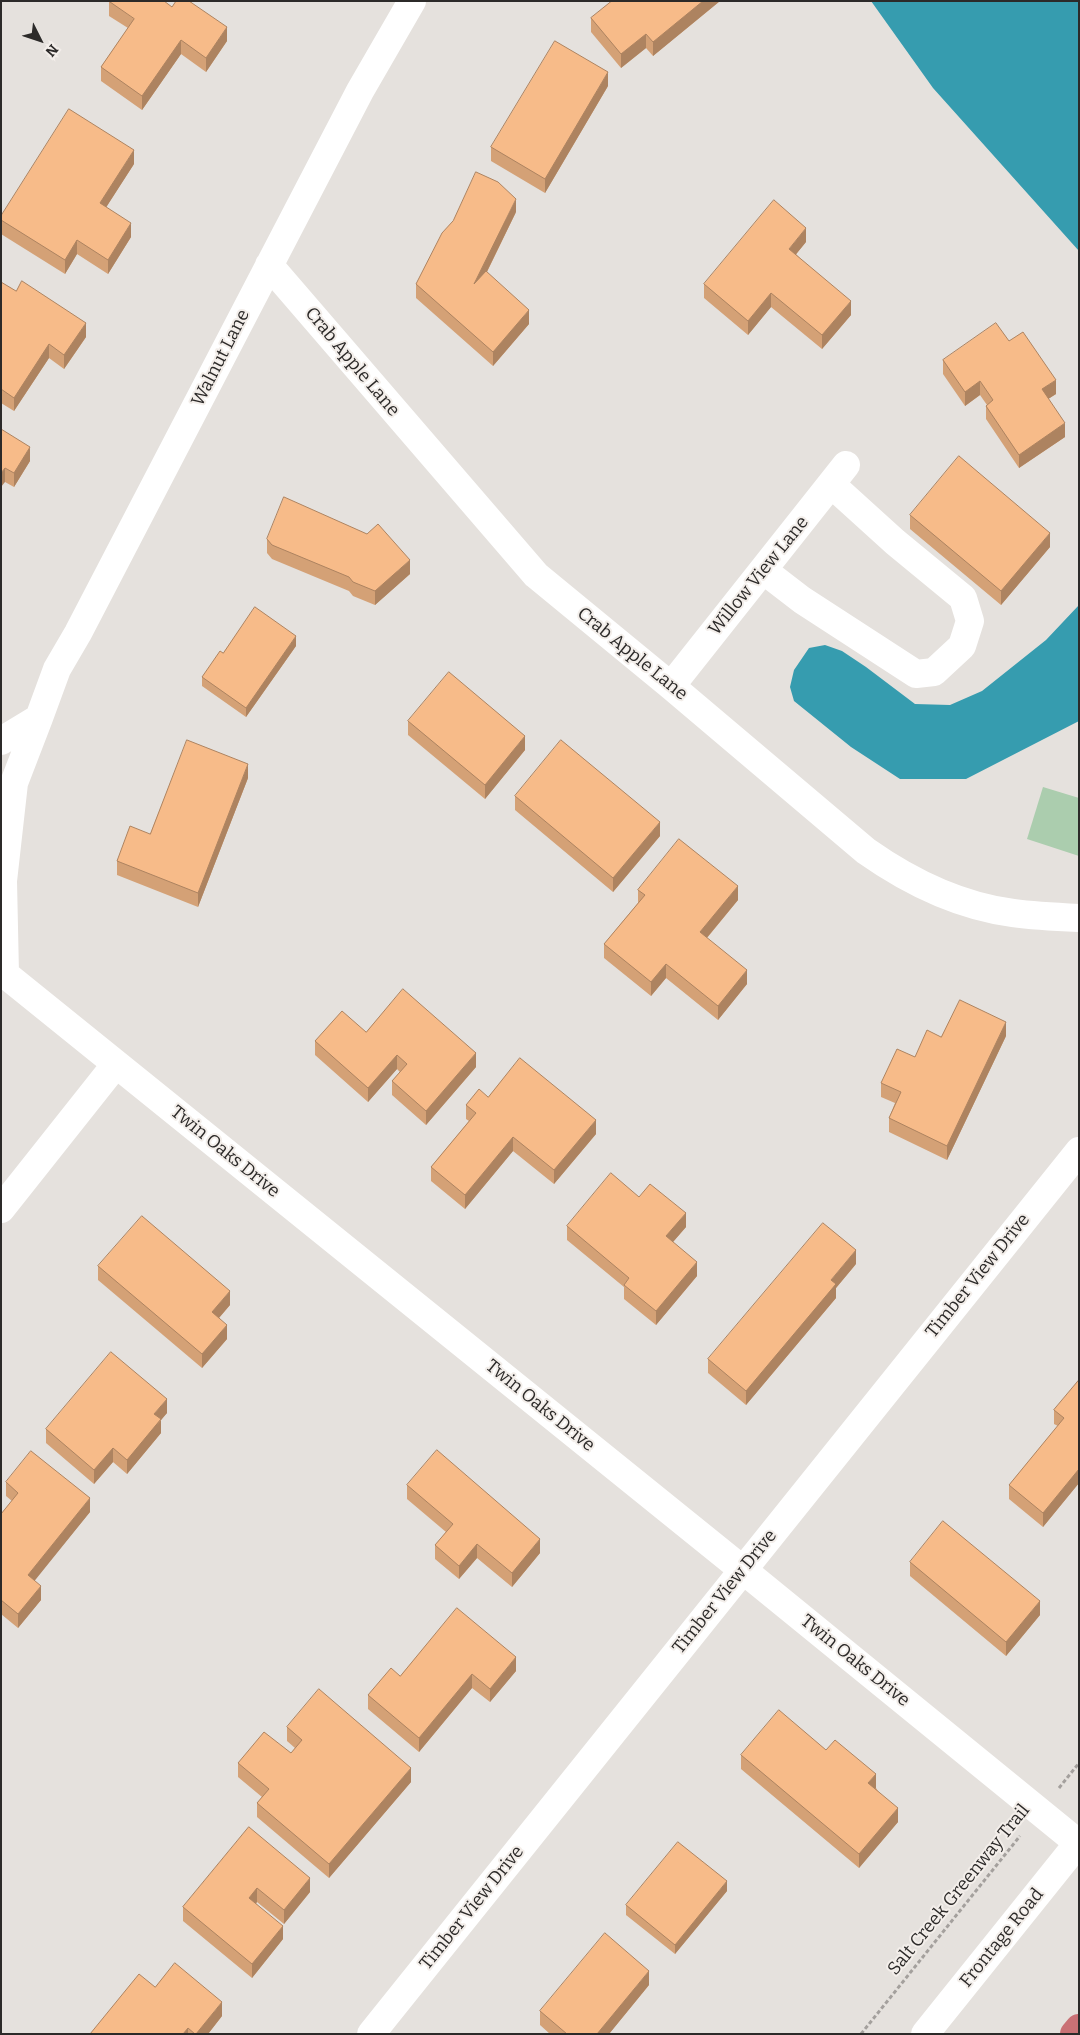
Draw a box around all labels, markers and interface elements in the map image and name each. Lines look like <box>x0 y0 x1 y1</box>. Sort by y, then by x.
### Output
north arrow <box>15 15 65 65</box>
text: N <box>42 41 62 60</box>
street label: Crab Apple Lane <box>300 303 404 421</box>
street label: Walnut Lane <box>187 306 255 410</box>
street label: Willow View Lane <box>704 512 814 640</box>
street label: Crab Apple Lane <box>573 603 691 705</box>
street label: Twin Oaks Drive <box>166 1101 284 1203</box>
street label: Timber View Drive <box>921 1210 1035 1342</box>
street label: Twin Oaks Drive <box>481 1355 599 1457</box>
street label: Timber View Drive <box>668 1526 782 1658</box>
street label: Twin Oaks Drive <box>796 1610 914 1712</box>
street label: Salt Creek Greenway Trail <box>883 1800 1035 1980</box>
street label: Timber View Drive <box>415 1842 529 1974</box>
street label: Frontage Road <box>956 1884 1048 1992</box>

